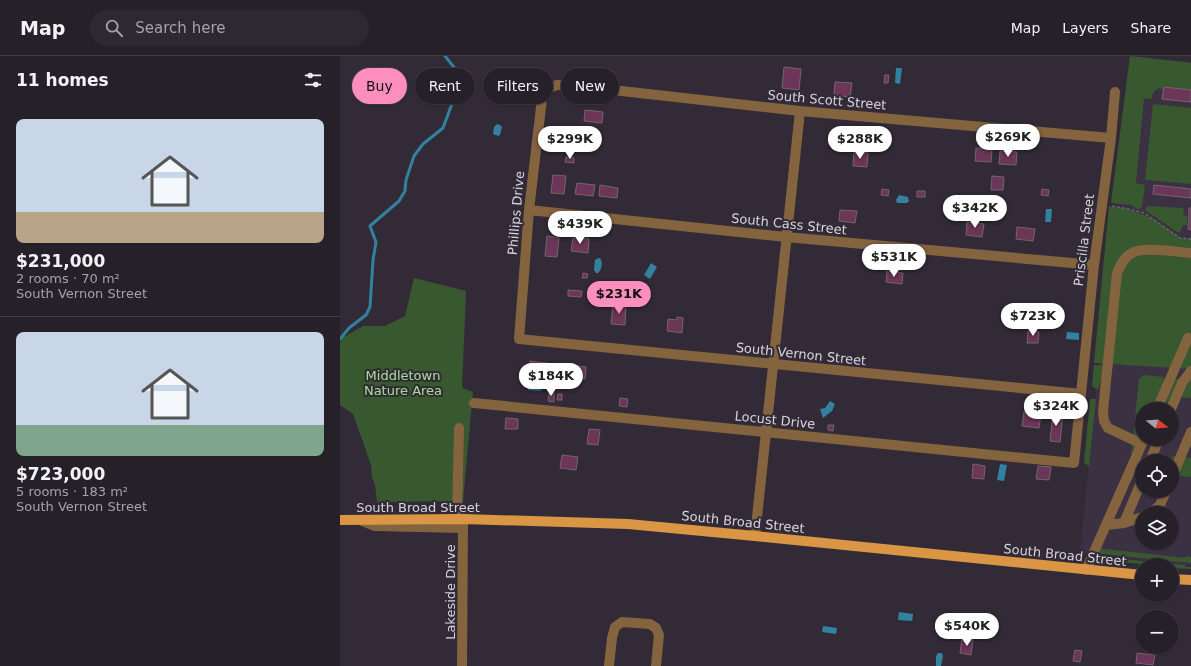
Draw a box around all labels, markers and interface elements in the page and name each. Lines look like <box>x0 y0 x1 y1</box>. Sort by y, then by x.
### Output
search box <box>89 10 369 46</box>
text: Map <box>20 17 65 39</box>
icon: search <box>103 17 125 39</box>
text: Search here <box>135 19 225 37</box>
text: Map <box>1011 20 1040 36</box>
text: Layers <box>1062 20 1109 36</box>
text: Share <box>1131 20 1171 36</box>
chip: Buy <box>352 68 407 104</box>
chip: Rent <box>415 68 475 104</box>
chip: Filters <box>483 68 553 104</box>
chip: New <box>561 68 619 104</box>
icon: filters <box>302 69 324 91</box>
text: 11 homes <box>16 70 109 90</box>
street label: South Scott Street <box>767 87 887 113</box>
pin: $269K <box>980 124 1036 158</box>
pin: $299K <box>542 126 598 160</box>
pin: $288K <box>832 126 888 160</box>
text: $269K <box>985 129 1031 144</box>
text: $299K <box>547 131 593 146</box>
text: $288K <box>837 131 883 146</box>
icon: home <box>134 145 206 217</box>
street label: Phillips Drive <box>505 170 527 256</box>
street label: Priscilla Street <box>1071 193 1097 287</box>
pin: $342K <box>947 195 1003 229</box>
text: $342K <box>952 200 998 215</box>
street label: South Cass Street <box>730 210 848 238</box>
pin: $439K <box>552 211 608 245</box>
text: $439K <box>557 216 603 231</box>
pin: $531K <box>866 244 922 278</box>
text: $531K <box>871 249 917 264</box>
text: $231,000 <box>16 251 105 271</box>
text: 2 rooms · 70 m² <box>16 271 120 286</box>
pin: $231K <box>591 281 647 315</box>
text: South Vernon Street <box>16 286 147 301</box>
text: $231K <box>596 286 642 301</box>
pin: $723K <box>1005 303 1061 337</box>
text: $723K <box>1010 308 1056 323</box>
street label: South Vernon Street <box>735 340 867 368</box>
icon: home <box>134 358 206 430</box>
pin: $184K <box>523 363 579 397</box>
park label: Middletown Nature Area <box>364 368 442 398</box>
text: $184K <box>528 368 574 383</box>
pin: $324K <box>1028 393 1084 427</box>
text: $324K <box>1033 398 1079 413</box>
north arrow <box>1135 402 1179 446</box>
map controls <box>1135 402 1179 654</box>
street label: Locust Drive <box>734 408 816 432</box>
button: locate <box>1135 454 1179 498</box>
text: $723,000 <box>16 464 105 484</box>
text: 5 rooms · 183 m² <box>16 484 128 499</box>
text: South Vernon Street <box>16 499 147 514</box>
street label: South Broad Street <box>356 500 480 515</box>
button: layers <box>1135 506 1179 550</box>
street label: South Broad Street <box>681 508 805 536</box>
street label: South Broad Street <box>1003 541 1127 569</box>
street label: Lakeside Drive <box>443 544 458 640</box>
button: + <box>1135 558 1179 602</box>
button: − <box>1135 610 1179 654</box>
pin: $540K <box>939 613 995 647</box>
text: $540K <box>944 618 990 633</box>

